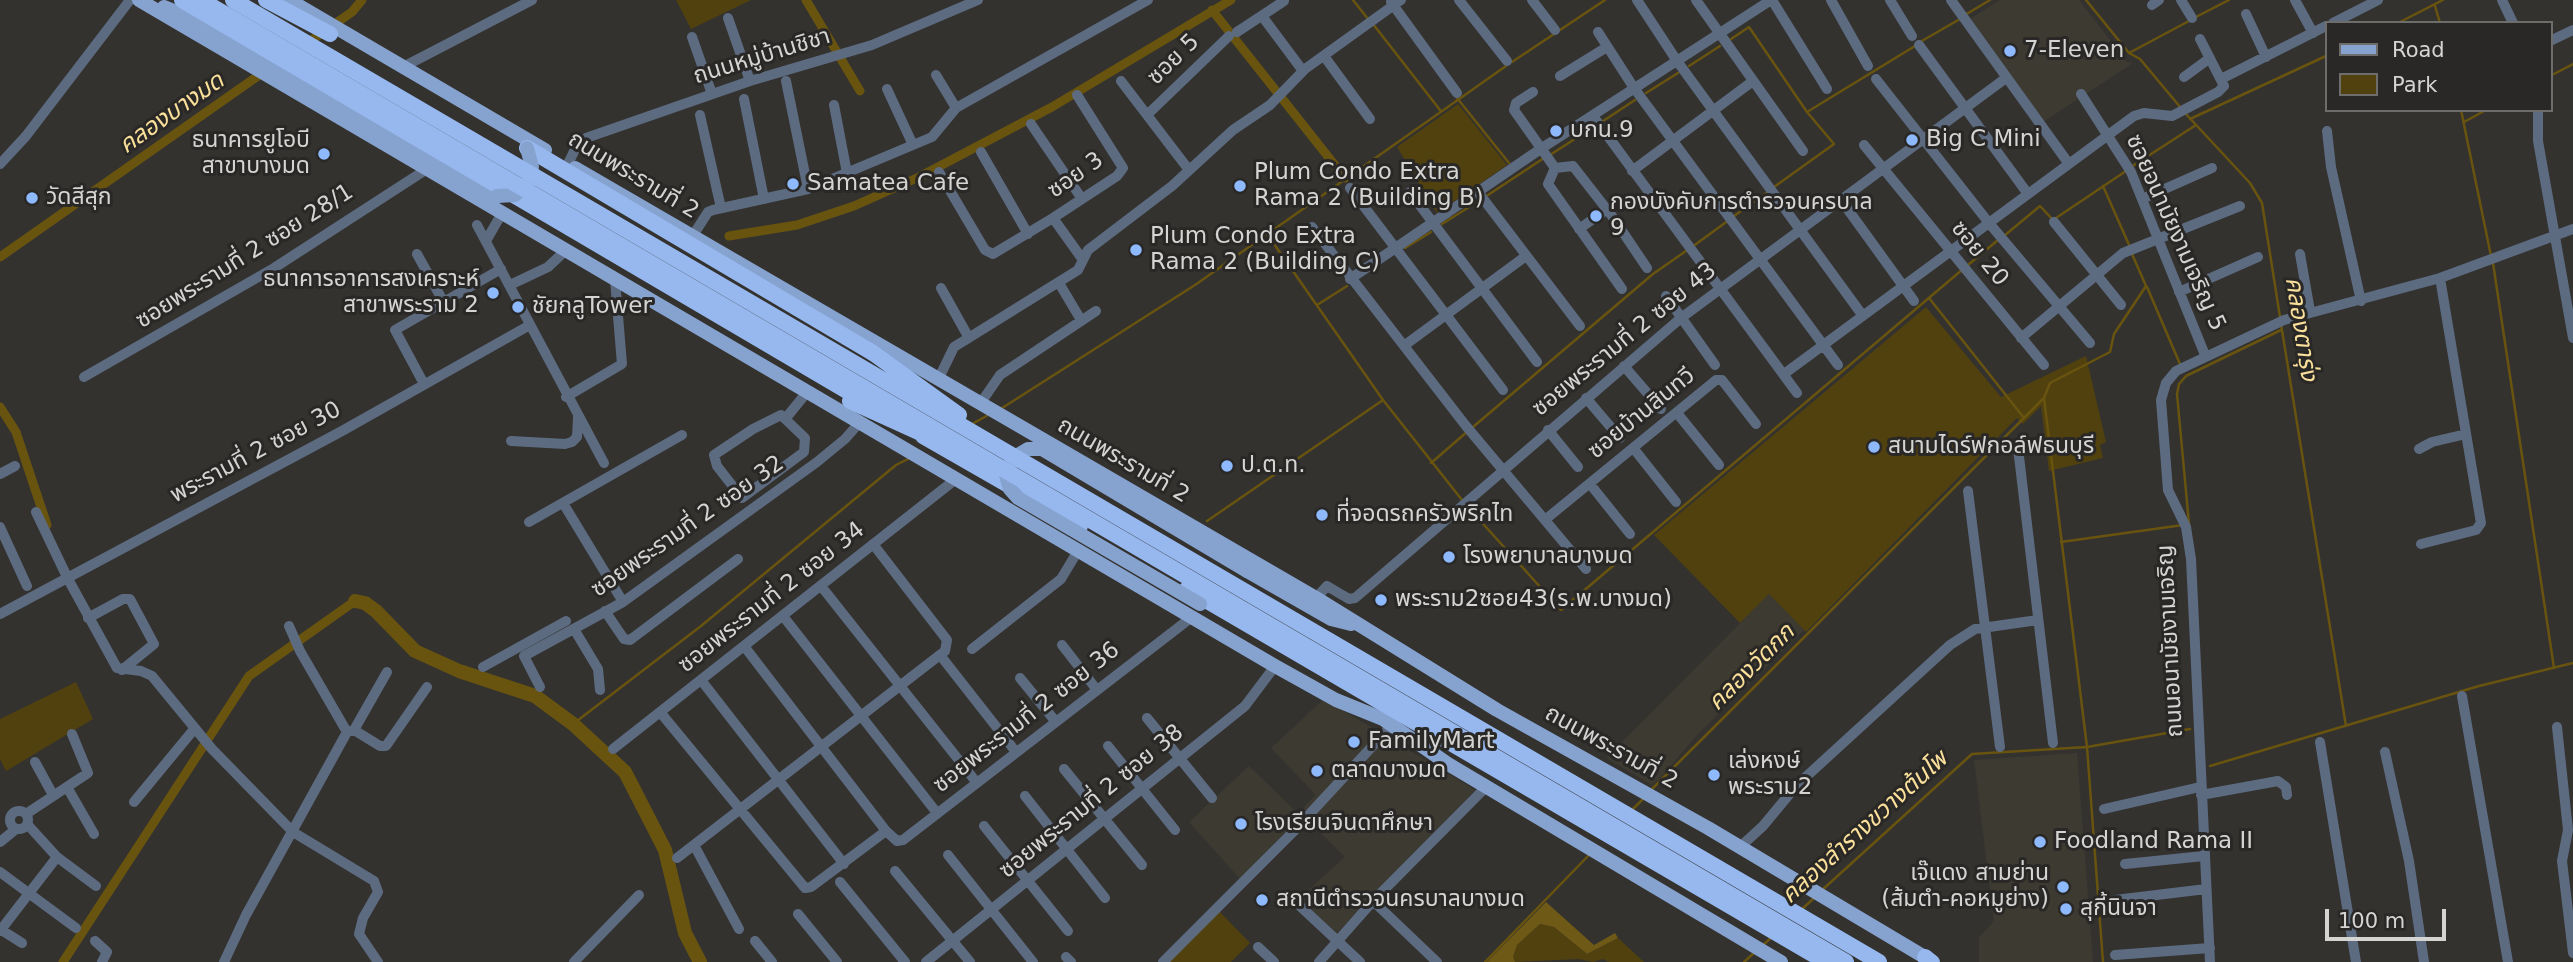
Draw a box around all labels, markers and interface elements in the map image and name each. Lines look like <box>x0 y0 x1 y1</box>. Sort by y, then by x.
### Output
legend <box>2324 21 2552 112</box>
street label: ถนนหมู่บ้านชิชา <box>690 23 834 91</box>
street label: ซอย 5 <box>1142 29 1206 91</box>
place label: 7-Eleven <box>2024 37 2124 65</box>
text: Road <box>2392 38 2445 62</box>
marker: 7-Eleven <box>2002 43 2018 59</box>
water label: คลองบางมด <box>114 67 230 161</box>
text: Park <box>2392 73 2437 97</box>
place label: บกน.9 <box>1570 117 1634 145</box>
marker: บกน.9 <box>1548 123 1564 139</box>
street label: ถนนพระรามที่ 2 <box>563 126 703 226</box>
place label: Big C Mini <box>1926 126 2041 154</box>
place label: ธนาคารยูโอบี สาขาบางมด <box>192 127 310 181</box>
street label: ซอยอนามัยงามเจริญ 5 <box>2119 130 2231 336</box>
marker: Big C Mini <box>1904 132 1920 148</box>
marker: ธนาคารยูโอบี สาขาบางมด <box>316 146 332 162</box>
street label: ซอย 3 <box>1043 147 1109 205</box>
place label: Plum Condo Extra Rama 2 (Building B) <box>1254 159 1484 213</box>
place label: Samatea Cafe <box>807 170 969 198</box>
marker: Samatea Cafe <box>785 176 801 192</box>
marker: Plum Condo Extra Rama 2 (Building B) <box>1232 178 1248 194</box>
street label: ซอยพระรามที่ 2 ซอย 28/1 <box>131 179 359 335</box>
place label: วัดสีสุก <box>46 184 112 212</box>
place label: กองบังคับการตำรวจนครบาล 9 <box>1610 189 1873 243</box>
marker: วัดสีสุก <box>24 190 40 206</box>
marker: กองบังคับการตำรวจนครบาล 9 <box>1588 208 1604 224</box>
street label: ซอย 20 <box>1944 216 2014 292</box>
place label: Plum Condo Extra Rama 2 (Building C) <box>1150 223 1380 277</box>
marker: Plum Condo Extra Rama 2 (Building C) <box>1128 242 1144 258</box>
street label: ซอยพระรามที่ 2 ซอย 43 <box>1527 257 1723 423</box>
place label: ธนาคารอาคารสงเคราะห์ สาขาพระราม 2 <box>263 266 479 320</box>
water label: คลองตารุ่ง <box>2278 275 2322 383</box>
marker: ธนาคารอาคารสงเคราะห์ สาขาพระราม 2 <box>485 285 501 301</box>
place label: ชัยกลูTower <box>532 293 652 321</box>
marker: ชัยกลูTower <box>510 299 526 315</box>
street label: ซอยบ้านสินทวี <box>1583 363 1701 465</box>
street label: พระรามที่ 2 ซอย 30 <box>166 396 346 510</box>
street label: ถนนพระรามที่ 2 <box>1052 412 1194 510</box>
place label: สนามไดร์ฟกอล์ฟธนบุรี <box>1888 433 2094 461</box>
marker: สนามไดร์ฟกอล์ฟธนบุรี <box>1866 439 1882 455</box>
street label: ซอยพระรามที่ 2 ซอย 32 <box>586 450 790 604</box>
place label: ป.ต.ท. <box>1241 452 1305 480</box>
marker: ป.ต.ท. <box>1219 458 1235 474</box>
place label: ที่จอดรถครัวพริกไท <box>1336 501 1513 529</box>
marker: ที่จอดรถครัวพริกไท <box>1314 507 1330 523</box>
street label: ซอยพระรามที่ 2 ซอย 34 <box>673 517 871 679</box>
place label: โรงพยาบาลบางมด <box>1463 543 1633 571</box>
street label: ถนนอนามัยงามเจริญ <box>2152 544 2190 738</box>
marker: โรงพยาบาลบางมด <box>1441 549 1457 565</box>
place label: พระราม2ซอย43(ร.พ.บางมด) <box>1395 586 1672 614</box>
marker: พระราม2ซอย43(ร.พ.บางมด) <box>1373 592 1389 608</box>
water label: คลองวัดกก <box>1703 619 1801 717</box>
street label: ซอยพระรามที่ 2 ซอย 36 <box>928 637 1126 799</box>
street label: ถนนพระรามที่ 2 <box>1540 700 1682 796</box>
street label: ซอยพระรามที่ 2 ซอย 38 <box>994 719 1190 885</box>
place label: FamilyMart <box>1368 728 1494 756</box>
marker: FamilyMart <box>1346 734 1362 750</box>
water label: คลองลำรางขวางต้นโพ <box>1776 746 1954 910</box>
place label: เล่งหงษ์ พระราม2 <box>1728 748 1812 802</box>
place label: ตลาดบางมด <box>1331 757 1446 785</box>
marker: ตลาดบางมด <box>1309 763 1325 779</box>
marker: เล่งหงษ์ พระราม2 <box>1706 767 1722 783</box>
place label: โรงเรียนจินดาศึกษา <box>1255 810 1433 838</box>
marker: โรงเรียนจินดาศึกษา <box>1233 816 1249 832</box>
place label: Foodland Rama II <box>2054 828 2253 856</box>
marker: Foodland Rama II <box>2032 834 2048 850</box>
place label: เจ๊แดง สามย่าน (ส้มตำ-คอหมูย่าง) <box>1881 860 2049 914</box>
marker: เจ๊แดง สามย่าน (ส้มตำ-คอหมูย่าง) <box>2055 879 2071 895</box>
place label: สถานีตำรวจนครบาลบางมด <box>1276 886 1525 914</box>
marker: สถานีตำรวจนครบาลบางมด <box>1254 892 1270 908</box>
place label: สุกี้นินจา <box>2080 895 2157 923</box>
scale bar <box>2328 895 2449 939</box>
marker: สุกี้นินจา <box>2058 901 2074 917</box>
text: 100 m <box>2338 909 2405 933</box>

